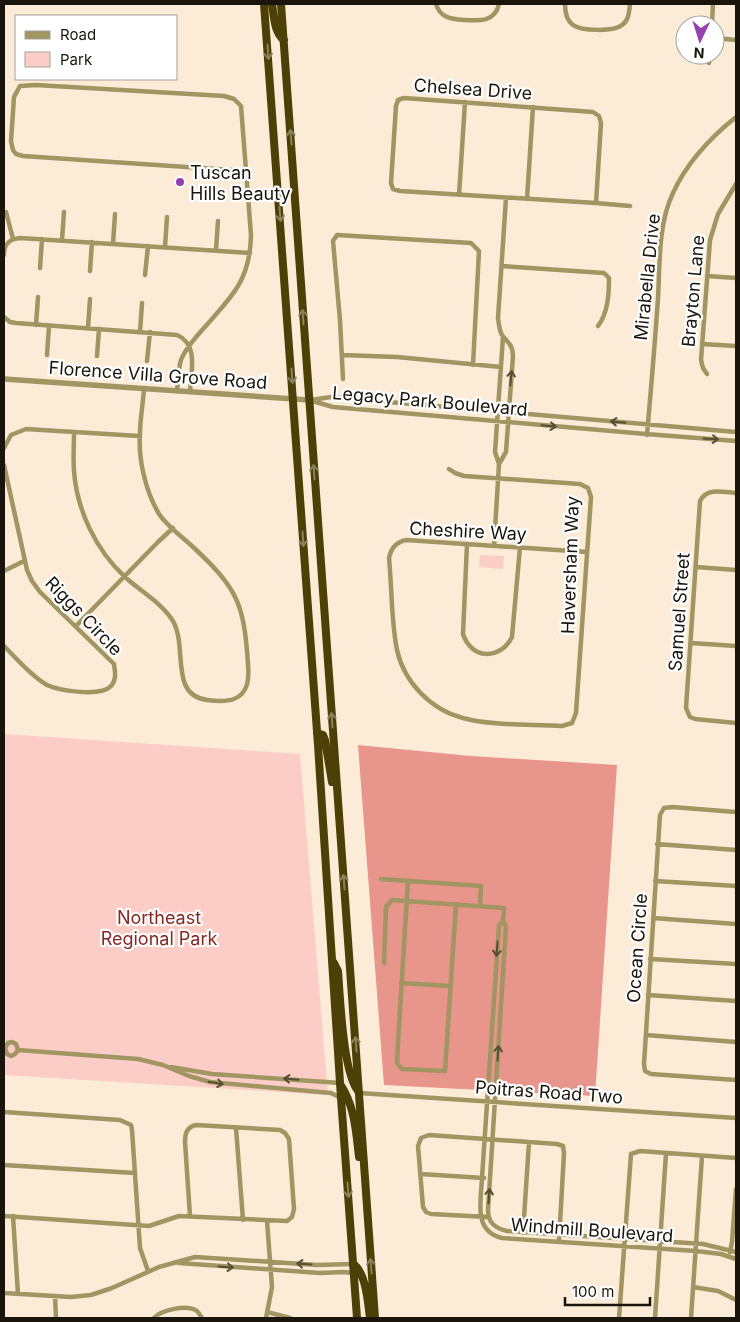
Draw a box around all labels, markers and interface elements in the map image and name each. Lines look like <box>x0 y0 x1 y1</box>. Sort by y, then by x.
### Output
legend <box>15 15 178 80</box>
north arrow <box>675 15 725 65</box>
text: Road <box>60 25 96 44</box>
one-way arrow <box>263 44 272 60</box>
text: N <box>693 45 705 62</box>
text: Park <box>60 50 93 69</box>
street label: Chelsea Drive <box>413 74 533 104</box>
one-way arrow <box>286 130 295 146</box>
place label: Tuscan Hills Beauty <box>190 162 291 204</box>
marker: Tuscan Hills Beauty <box>174 176 186 188</box>
one-way arrow <box>275 206 284 222</box>
street label: Mirabella Drive <box>630 212 664 342</box>
street label: Brayton Lane <box>678 234 708 348</box>
one-way arrow <box>299 309 308 325</box>
street label: Florence Villa Grove Road <box>48 357 268 393</box>
one-way arrow <box>287 368 296 384</box>
one-way arrow <box>507 370 516 386</box>
street label: Legacy Park Boulevard <box>332 382 528 420</box>
one-way arrow <box>610 418 626 427</box>
one-way arrow <box>541 421 557 431</box>
one-way arrow <box>702 435 718 444</box>
one-way arrow <box>310 464 319 480</box>
street label: Haversham Way <box>557 496 583 634</box>
street label: Cheshire Way <box>409 517 527 545</box>
one-way arrow <box>299 530 308 546</box>
street label: Samuel Street <box>664 552 694 672</box>
street label: Riggs Circle <box>41 572 127 660</box>
one-way arrow <box>327 712 337 728</box>
one-way arrow <box>339 874 348 890</box>
street label: Ocean Circle <box>623 893 651 1003</box>
park label: Northeast Regional Park <box>101 907 217 949</box>
one-way arrow <box>493 941 502 957</box>
one-way arrow <box>351 1037 360 1053</box>
one-way arrow <box>493 1046 503 1062</box>
one-way arrow <box>283 1075 299 1084</box>
street label: Poitras Road Two <box>474 1076 624 1108</box>
one-way arrow <box>208 1078 224 1088</box>
one-way arrow <box>343 1182 352 1198</box>
one-way arrow <box>484 1188 493 1204</box>
street label: Windmill Boulevard <box>510 1214 674 1246</box>
one-way arrow <box>367 1259 376 1275</box>
one-way arrow <box>297 1260 313 1269</box>
one-way arrow <box>218 1262 234 1272</box>
scale bar <box>565 1274 650 1306</box>
text: 100 m <box>572 1282 614 1301</box>

